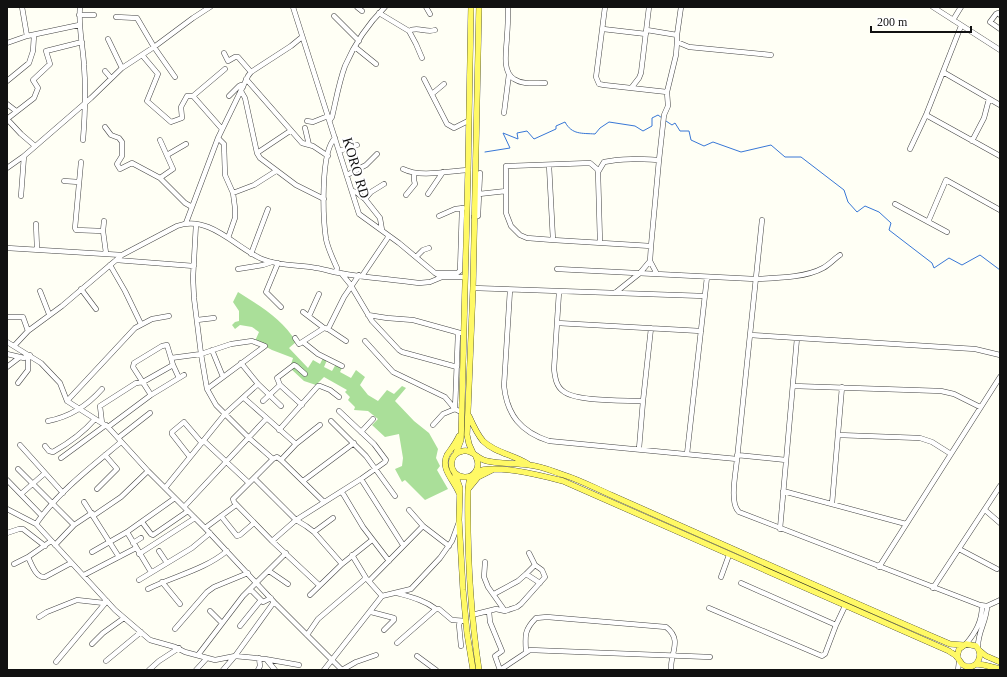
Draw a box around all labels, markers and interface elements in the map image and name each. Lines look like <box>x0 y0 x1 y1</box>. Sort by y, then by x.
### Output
scale bar <box>871 8 971 34</box>
text: 200 m <box>877 15 908 29</box>
street label: KORO RD <box>340 136 372 200</box>

